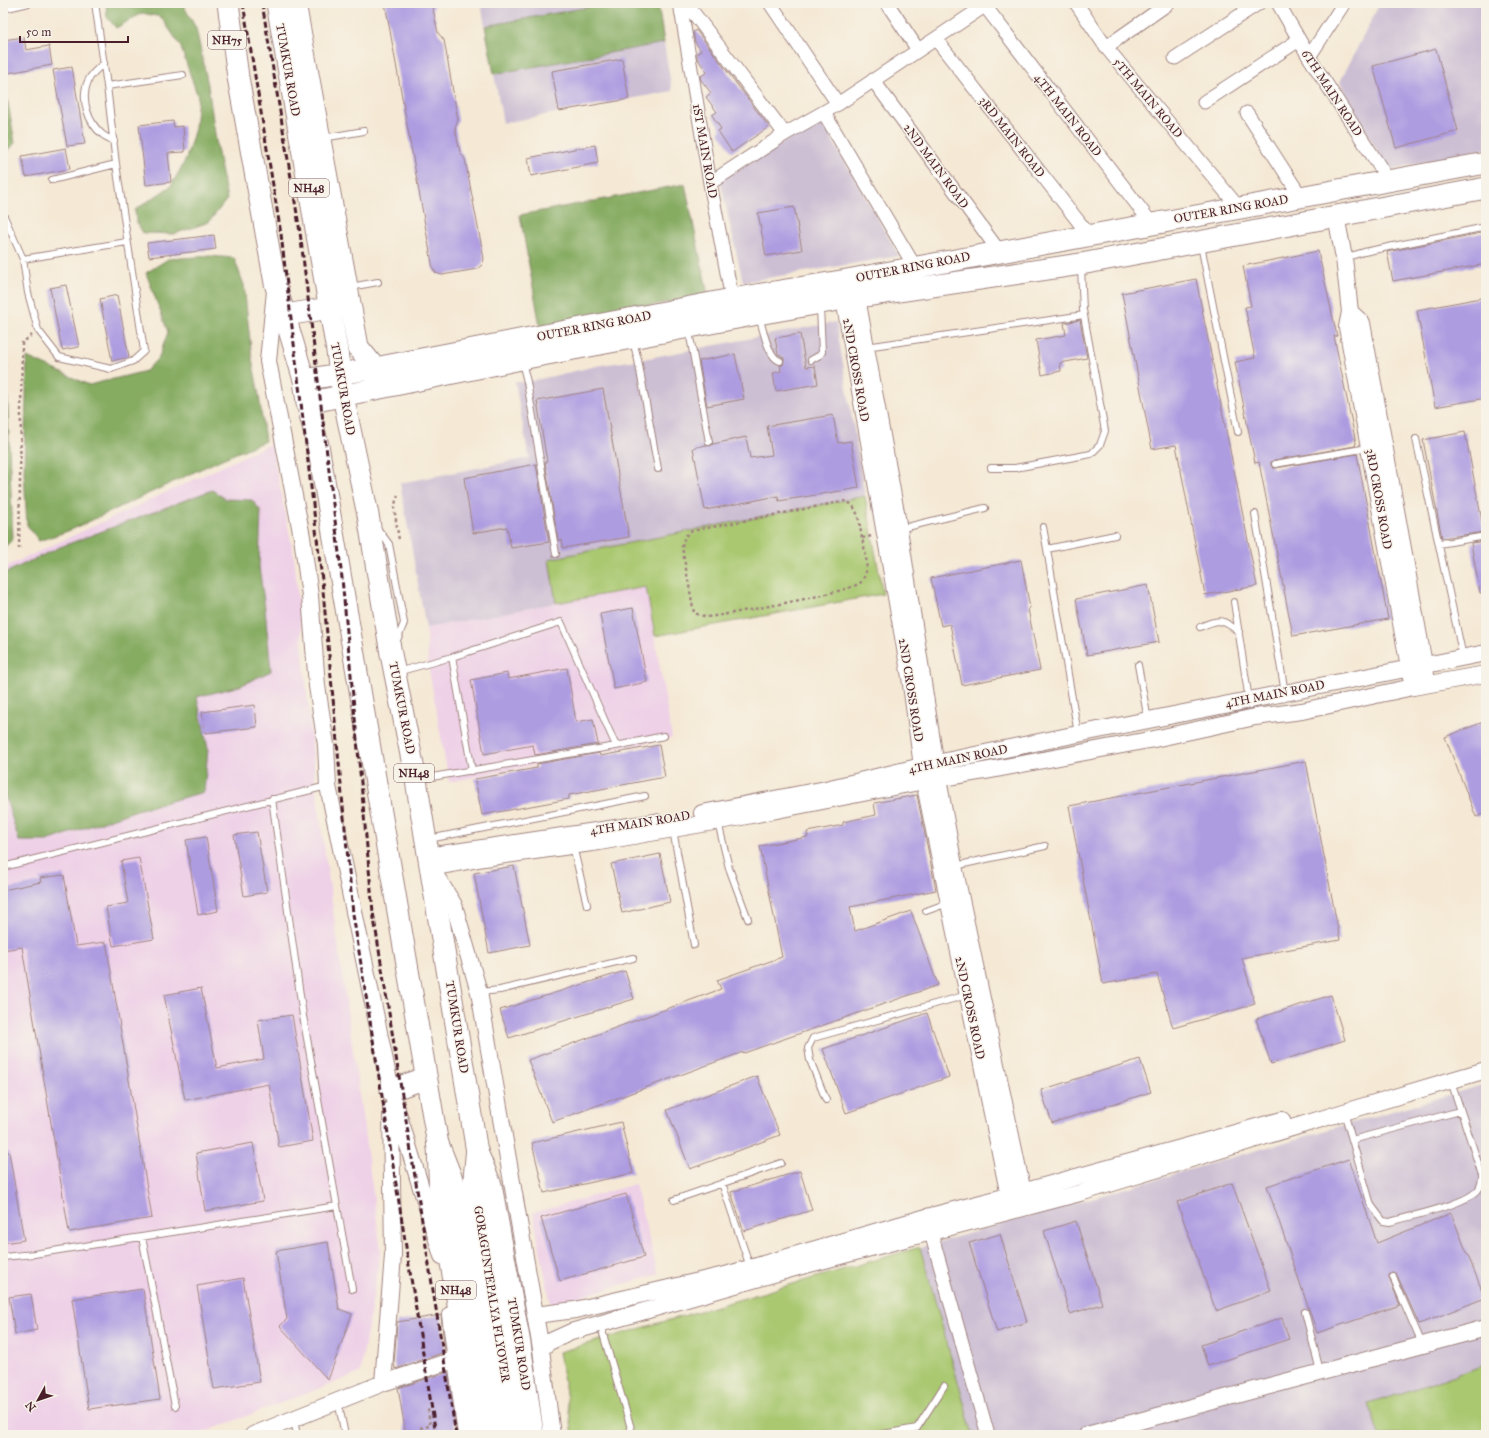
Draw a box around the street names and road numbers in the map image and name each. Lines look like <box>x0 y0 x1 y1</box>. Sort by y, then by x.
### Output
street label: TUMKUR ROAD <box>273 23 303 117</box>
road number: NH75 <box>208 31 246 49</box>
street label: 6TH MAIN ROAD <box>1299 47 1365 139</box>
street label: 5TH MAIN ROAD <box>1111 55 1185 141</box>
street label: 4TH MAIN ROAD <box>1031 71 1105 159</box>
street label: 3RD MAIN ROAD <box>976 94 1048 180</box>
street label: 1ST MAIN ROAD <box>690 103 720 199</box>
street label: 2ND MAIN ROAD <box>901 121 971 211</box>
road number: NH48 <box>289 179 329 197</box>
street label: OUTER RING ROAD <box>1173 192 1289 226</box>
street label: OUTER RING ROAD <box>855 249 971 285</box>
street label: OUTER RING ROAD <box>536 308 652 344</box>
street label: 2ND CROSS ROAD <box>840 317 872 423</box>
street label: TUMKUR ROAD <box>328 342 358 436</box>
street label: 3RD CROSS ROAD <box>1363 448 1395 550</box>
street label: 2ND CROSS ROAD <box>896 637 926 743</box>
street label: TUMKUR ROAD <box>386 661 418 755</box>
street label: 4TH MAIN ROAD <box>1224 677 1326 711</box>
street label: 4TH MAIN ROAD <box>907 742 1009 776</box>
road number: NH48 <box>394 764 434 782</box>
street label: 4TH MAIN ROAD <box>589 808 691 838</box>
street label: 2ND CROSS ROAD <box>952 955 988 1061</box>
street label: TUMKUR ROAD <box>443 980 471 1074</box>
street label: GORAGUNTEPALYA FLYOVER <box>471 1205 513 1384</box>
road number: NH48 <box>436 1281 476 1299</box>
street label: TUMKUR ROAD <box>505 1297 533 1391</box>

